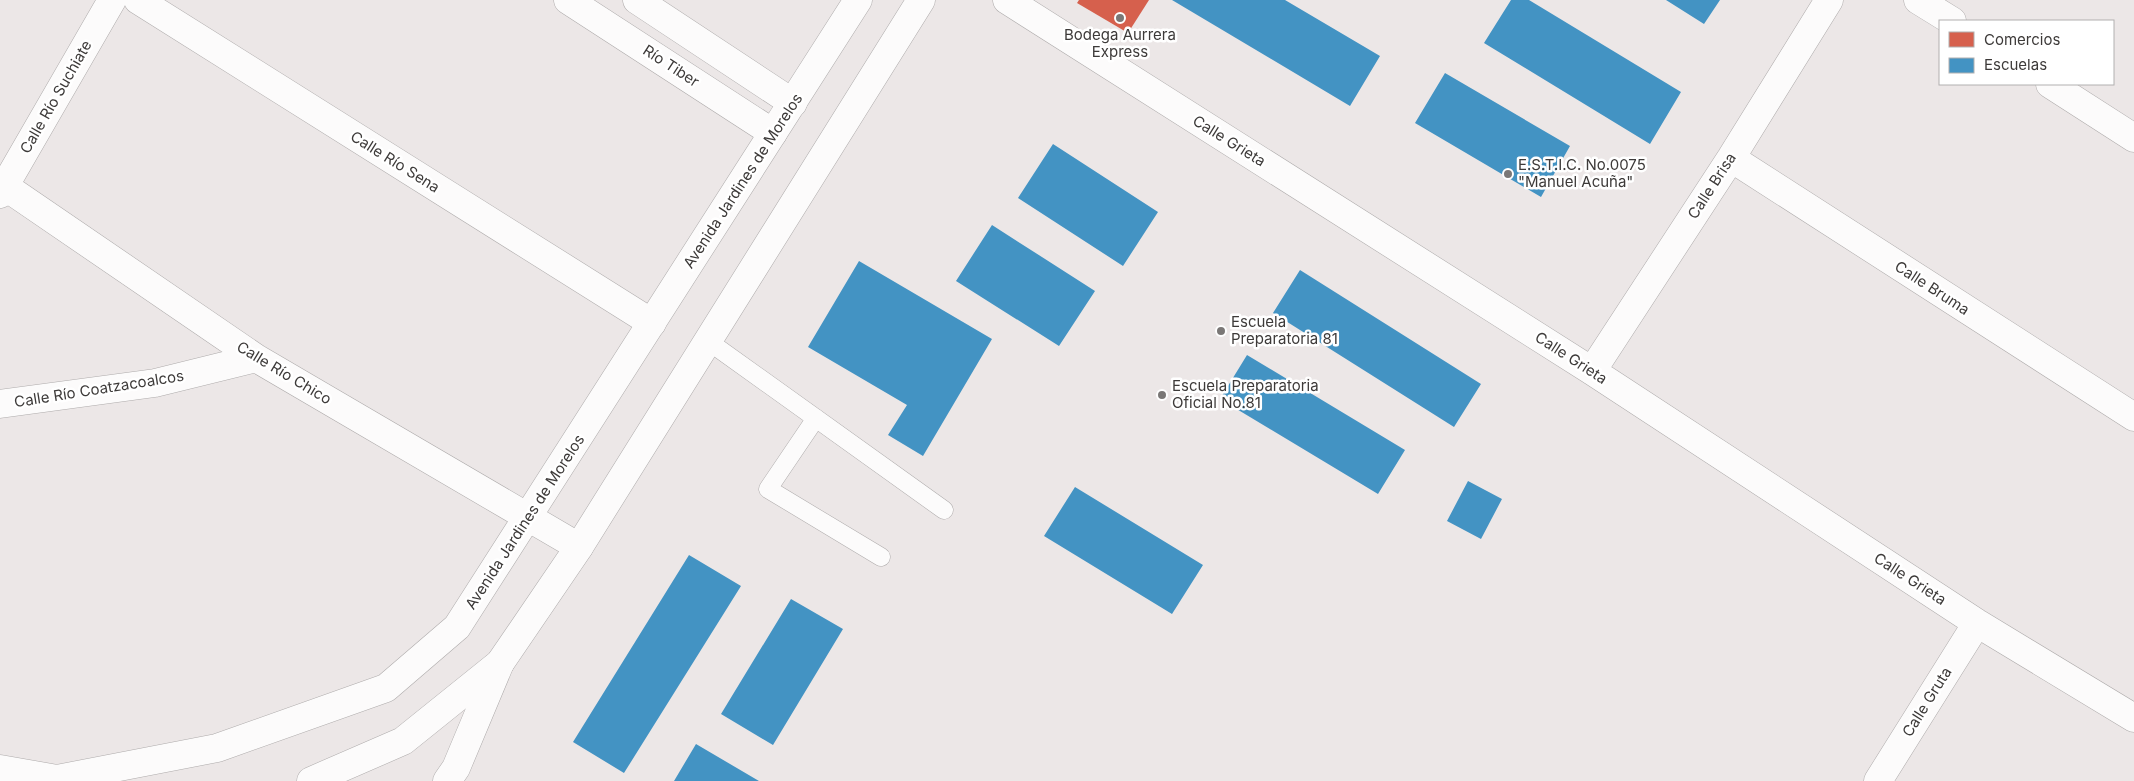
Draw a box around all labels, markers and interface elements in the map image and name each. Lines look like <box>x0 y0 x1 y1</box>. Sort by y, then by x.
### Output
marker: Bodega Aurrera Express <box>1114 12 1126 24</box>
legend <box>1939 20 2114 85</box>
place label: Bodega Aurrera Express <box>1064 25 1176 61</box>
text: Comercios <box>1984 30 2060 49</box>
street label: Calle Río Suchiate <box>15 37 96 157</box>
street label: Río Tiber <box>640 40 703 91</box>
text: Escuelas <box>1984 55 2047 74</box>
street label: Avenida Jardines de Morelos <box>679 90 806 272</box>
street label: Calle Grieta <box>1189 111 1269 170</box>
street label: Calle Río Sena <box>347 127 443 197</box>
street label: Calle Brisa <box>1683 149 1740 222</box>
place label: E.S.T.I.C. No.0075 "Manuel Acuña" <box>1518 155 1646 191</box>
marker: E.S.T.I.C. No.0075 "Manuel Acuña" <box>1502 168 1514 180</box>
street label: Calle Bruma <box>1891 256 1973 319</box>
place label: Escuela Preparatoria 81 <box>1231 312 1338 348</box>
marker: Escuela Preparatoria 81 <box>1215 325 1227 337</box>
street label: Calle Grieta <box>1532 327 1611 388</box>
street label: Calle Río Chico <box>233 337 335 408</box>
street label: Calle Río Coatzacoalcos <box>13 366 185 411</box>
place label: Escuela Preparatoria Oficial No.81 <box>1172 376 1319 412</box>
marker: Escuela Preparatoria Oficial No.81 <box>1156 389 1168 401</box>
street label: Avenida Jardines de Morelos <box>461 431 588 613</box>
street label: Calle Grieta <box>1871 548 1950 609</box>
street label: Calle Gruta <box>1898 663 1955 740</box>

